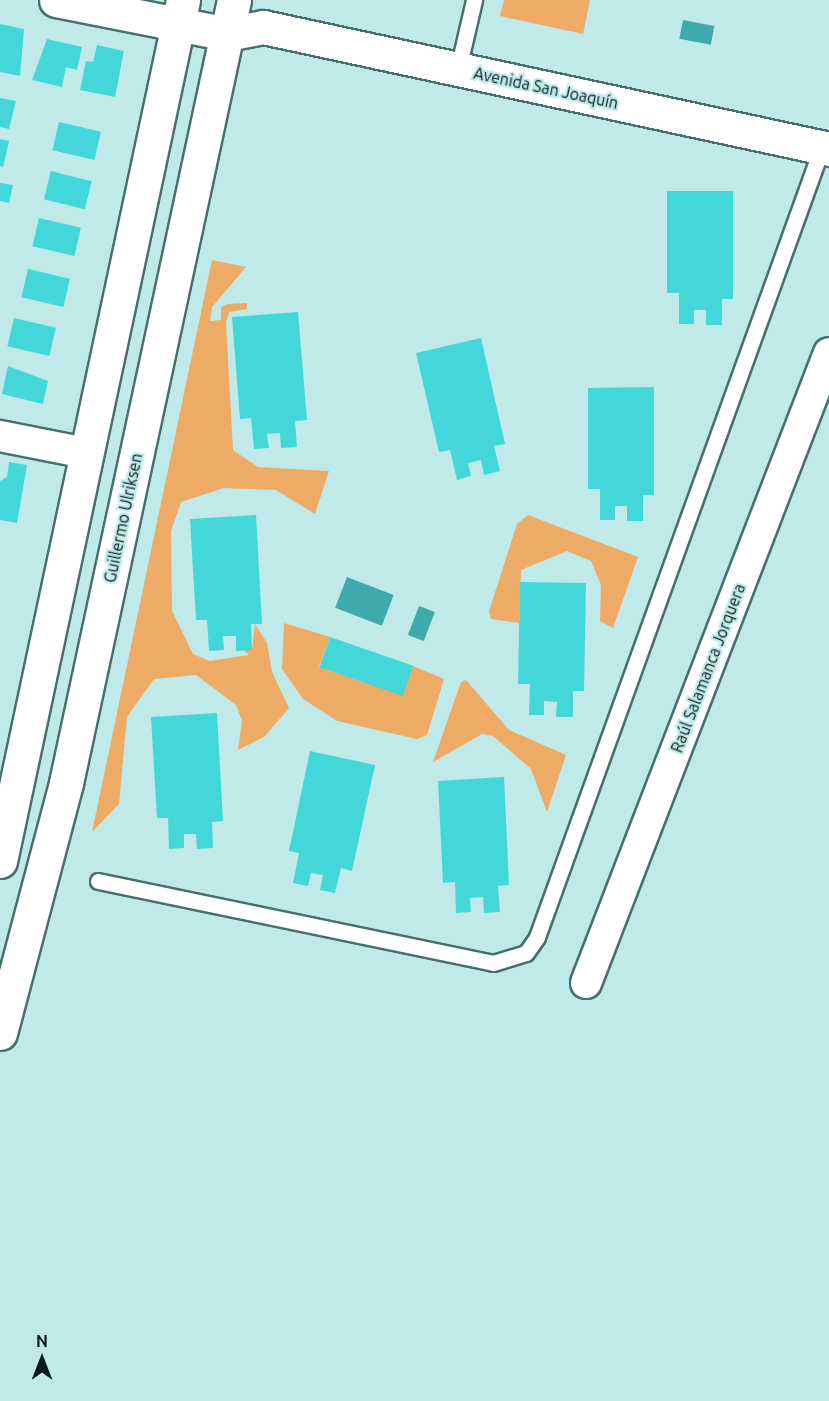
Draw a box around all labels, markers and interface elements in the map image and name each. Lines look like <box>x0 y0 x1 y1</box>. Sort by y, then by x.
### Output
street label: Avenida San Joaquín <box>472 63 620 113</box>
street label: Guillermo Ulriksen <box>100 452 146 584</box>
street label: Raúl Salamanca Jorquera <box>667 581 749 755</box>
north arrow <box>12 1329 72 1389</box>
text: N <box>36 1332 48 1350</box>

